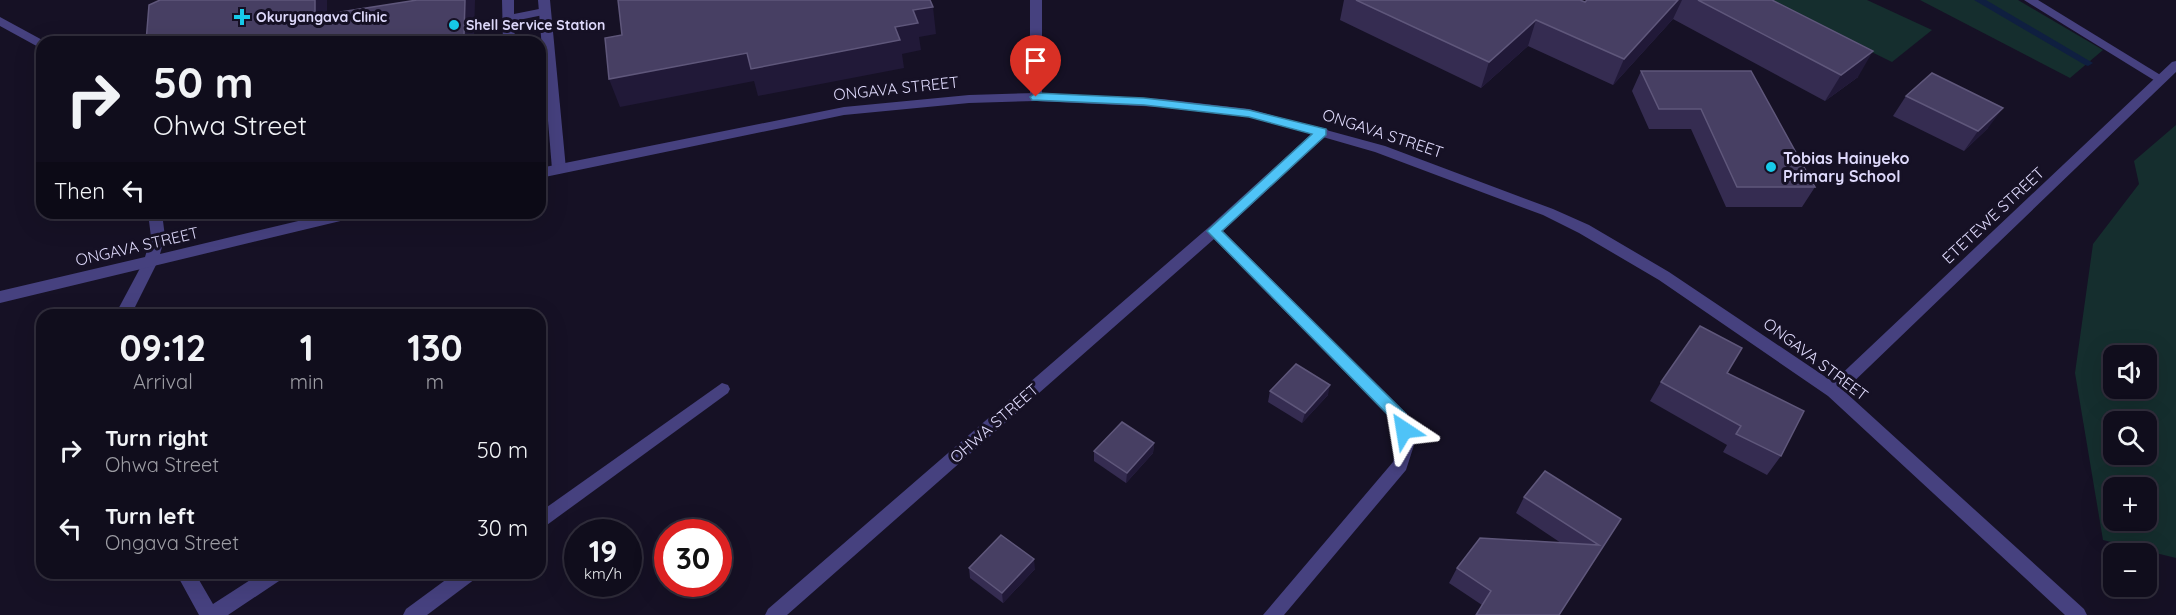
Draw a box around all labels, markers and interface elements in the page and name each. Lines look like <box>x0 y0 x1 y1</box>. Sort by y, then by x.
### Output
marker: Okuryangava Clinic <box>233 8 251 26</box>
place label: Okuryangava Clinic <box>256 8 387 26</box>
place label: Shell Service Station <box>466 16 605 34</box>
marker: Shell Service Station <box>447 18 461 32</box>
pin <box>1010 35 1061 97</box>
icon: arrive <box>1019 44 1052 77</box>
text: 50 m <box>153 56 253 109</box>
icon: right <box>54 60 132 138</box>
street label: ONGAVA STREET <box>832 71 960 105</box>
street label: ONGAVA STREET <box>1320 104 1446 162</box>
text: Ohwa Street <box>153 108 307 142</box>
place label: Tobias Hainyeko Primary School <box>1783 148 1909 186</box>
marker: Tobias Hainyeko Primary School <box>1764 160 1778 174</box>
street label: ETETEWE STREET <box>1938 162 2049 268</box>
icon: left <box>117 174 150 207</box>
text: Then <box>54 177 105 205</box>
street label: ONGAVA STREET <box>73 222 201 270</box>
street label: ONGAVA STREET <box>1760 313 1873 405</box>
text: 09:12 <box>119 325 206 370</box>
text: 1 <box>300 325 314 370</box>
text: 130 <box>407 325 463 370</box>
map controls <box>2103 345 2157 597</box>
button: sound <box>2103 345 2157 399</box>
text: Arrival <box>133 369 193 394</box>
text: min <box>290 369 324 394</box>
text: m <box>426 369 444 394</box>
street label: OHWA STREET <box>946 379 1043 467</box>
position arrow <box>1372 398 1436 462</box>
button: search <box>2103 411 2157 465</box>
text: Turn right <box>105 424 209 452</box>
icon: right <box>54 434 87 467</box>
text: 50 m <box>477 436 528 464</box>
text: Ohwa Street <box>105 452 219 477</box>
button: + <box>2103 477 2157 531</box>
text: Turn left <box>105 502 195 530</box>
icon: left <box>54 512 87 545</box>
text: 30 m <box>477 514 528 542</box>
speed limit sign: 30 <box>654 519 732 597</box>
text: Ongava Street <box>105 530 239 555</box>
text: 19 <box>589 532 617 570</box>
button: − <box>2103 543 2157 597</box>
text: km/h <box>584 564 622 583</box>

